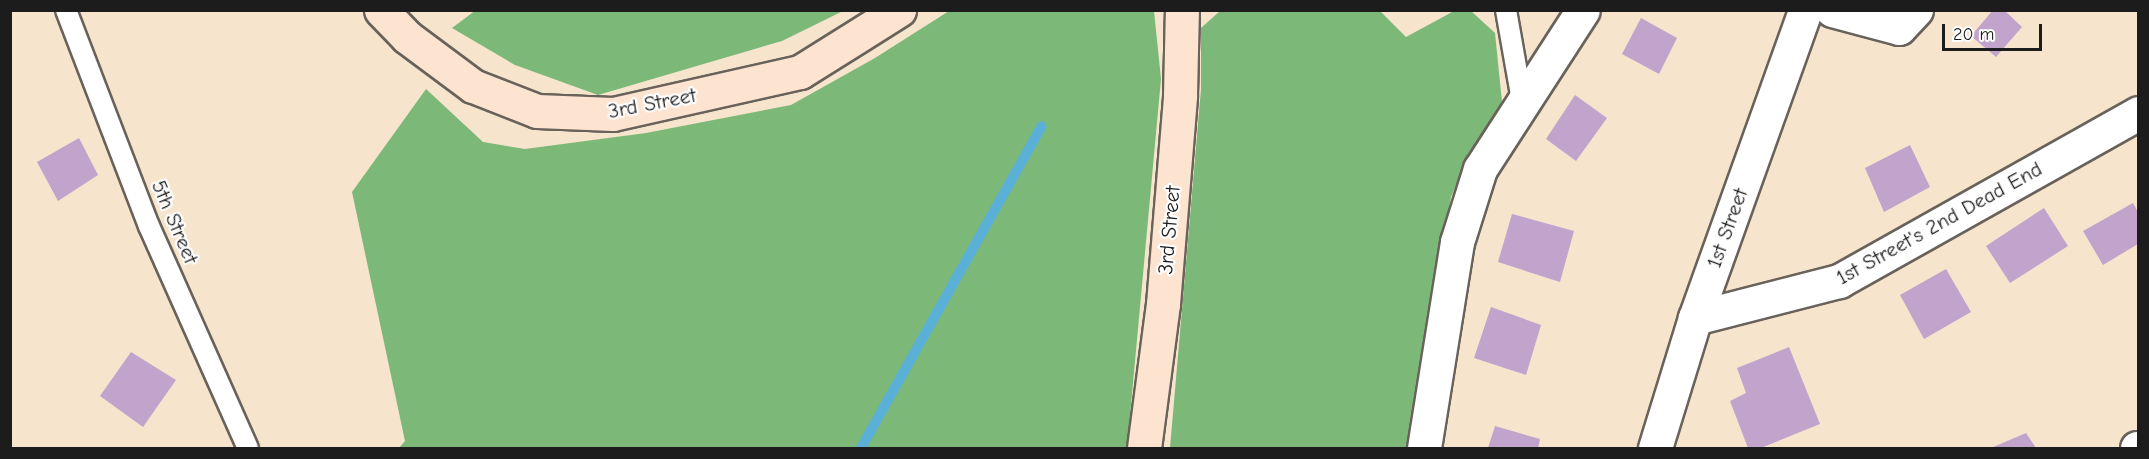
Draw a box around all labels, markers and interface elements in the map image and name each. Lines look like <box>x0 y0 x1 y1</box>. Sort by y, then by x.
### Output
scale bar <box>1945 12 2046 50</box>
text: 20 m <box>1953 24 1994 45</box>
street label: 3rd Street <box>606 82 698 124</box>
street label: 1st Street's 2nd Dead End <box>1832 156 2046 290</box>
street label: 5th Street <box>146 176 204 268</box>
street label: 3rd Street <box>1153 185 1185 275</box>
street label: 1st Street <box>1701 185 1753 271</box>

